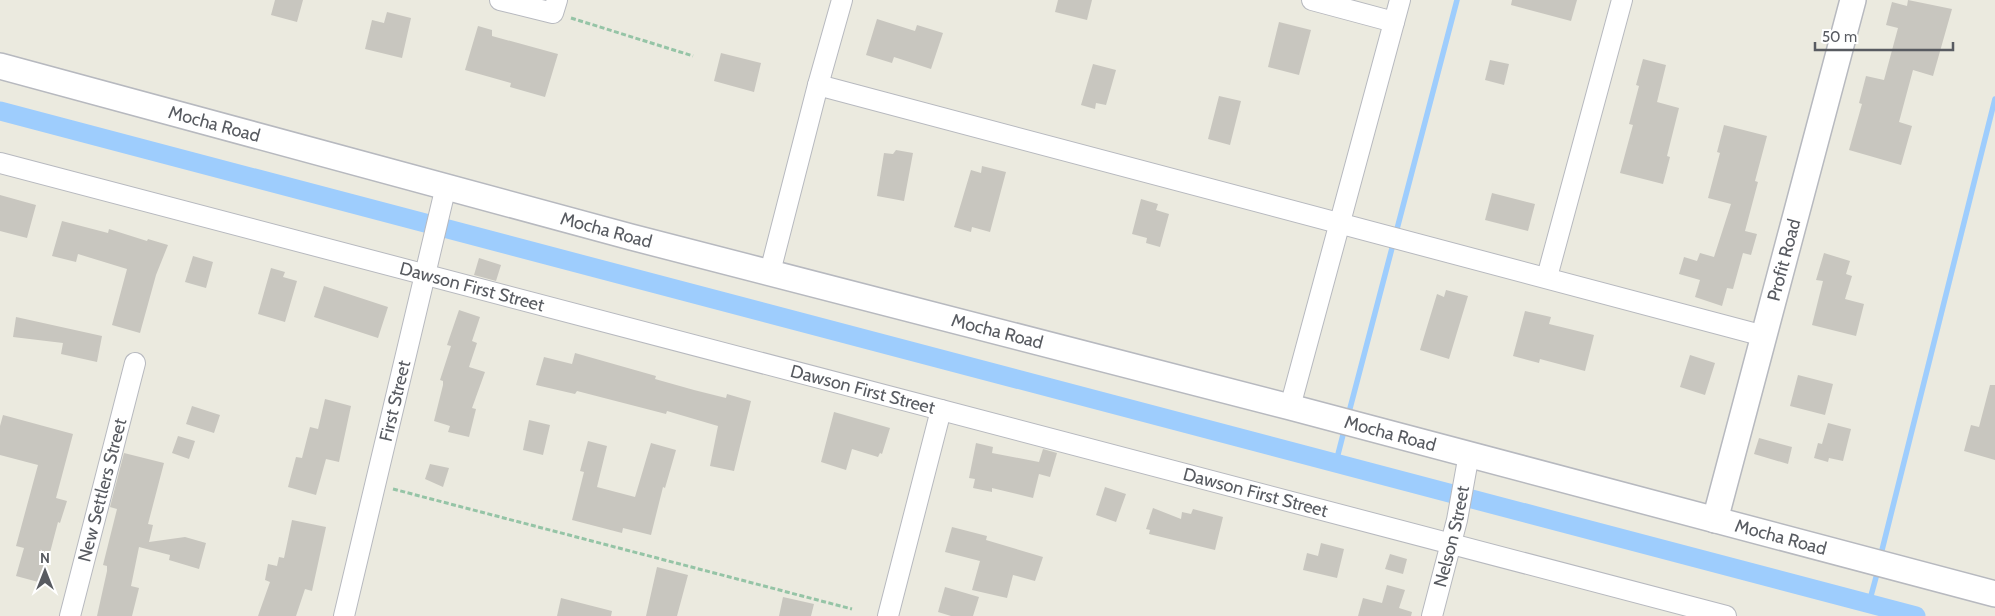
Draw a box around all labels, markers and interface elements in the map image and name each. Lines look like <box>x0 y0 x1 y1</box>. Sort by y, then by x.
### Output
scale bar <box>1815 20 1952 52</box>
text: 50 m <box>1822 28 1857 46</box>
street label: Mocha Road <box>166 101 263 147</box>
street label: Mocha Road <box>558 207 654 253</box>
street label: Profit Road <box>1763 216 1805 304</box>
street label: Dawson First Street <box>397 257 547 316</box>
street label: Mocha Road <box>949 309 1046 354</box>
street label: First Street <box>375 358 415 444</box>
street label: Dawson First Street <box>788 360 937 419</box>
street label: Mocha Road <box>1342 411 1438 456</box>
street label: New Settlers Street <box>73 416 131 564</box>
street label: Dawson First Street <box>1181 463 1330 522</box>
street label: Nelson Street <box>1429 484 1474 590</box>
street label: Mocha Road <box>1732 514 1829 560</box>
north arrow <box>20 546 70 596</box>
text: N <box>40 549 50 567</box>

